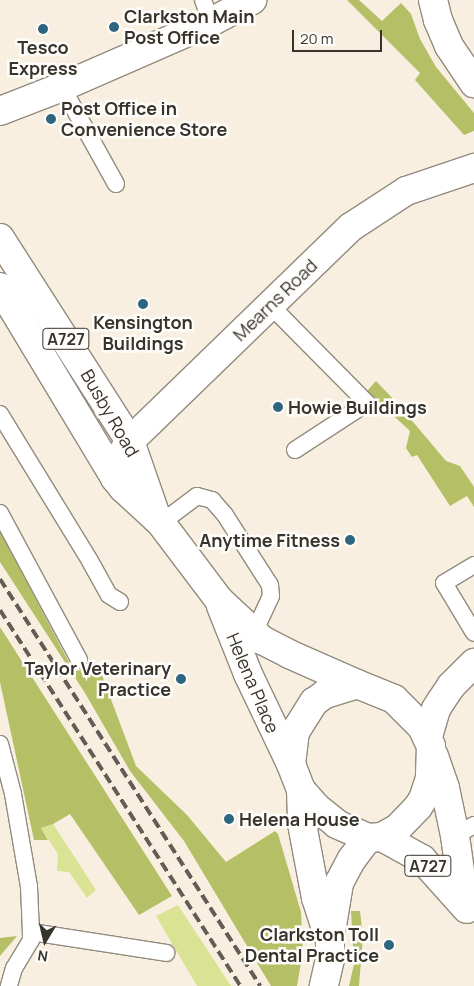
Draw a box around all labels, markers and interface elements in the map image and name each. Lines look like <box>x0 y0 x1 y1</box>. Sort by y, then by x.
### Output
place label: Clarkston Main Post Office <box>124 6 254 48</box>
scale bar <box>294 20 384 52</box>
marker: Clarkston Main Post Office <box>108 21 120 33</box>
marker: Tesco Express <box>37 23 49 35</box>
text: 20 m <box>300 28 333 49</box>
place label: Tesco Express <box>9 37 77 80</box>
place label: Post Office in Convenience Store <box>61 98 227 140</box>
marker: Post Office in Convenience Store <box>45 113 57 125</box>
street label: Mearns Road <box>229 255 321 345</box>
marker: Kensington Buildings <box>137 298 149 310</box>
place label: Kensington Buildings <box>93 312 193 354</box>
road number: A727 <box>42 326 90 352</box>
street label: Busby Road <box>76 366 144 460</box>
place label: Howie Buildings <box>288 396 427 418</box>
marker: Howie Buildings <box>272 401 284 413</box>
place label: Anytime Fitness <box>199 529 340 551</box>
marker: Anytime Fitness <box>344 534 356 546</box>
street label: Helena Place <box>222 630 284 736</box>
place label: Taylor Veterinary Practice <box>24 658 171 701</box>
marker: Taylor Veterinary Practice <box>175 673 187 685</box>
place label: Helena House <box>239 808 360 830</box>
marker: Helena House <box>223 813 235 825</box>
road number: A727 <box>404 852 452 879</box>
north arrow <box>20 916 70 966</box>
place label: Clarkston Toll Dental Practice <box>245 924 379 966</box>
marker: Clarkston Toll Dental Practice <box>383 939 395 951</box>
text: N <box>36 946 49 966</box>

